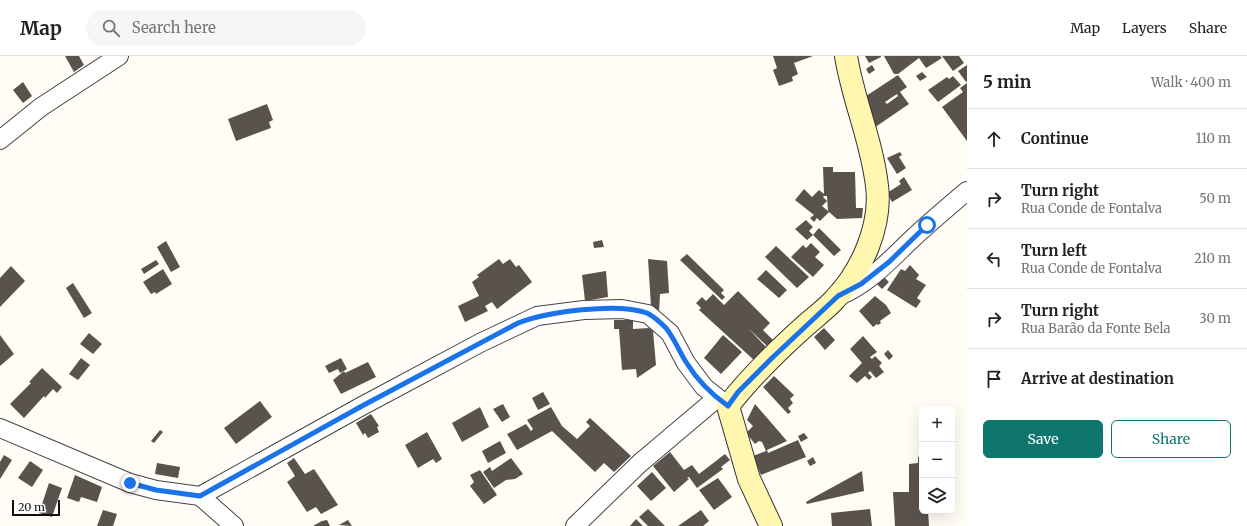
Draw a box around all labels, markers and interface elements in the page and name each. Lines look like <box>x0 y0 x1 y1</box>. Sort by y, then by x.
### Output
search box <box>86 10 366 46</box>
text: Map <box>20 16 62 40</box>
icon: search <box>100 17 122 39</box>
text: Search here <box>132 18 216 37</box>
text: Map <box>1070 19 1100 37</box>
text: Layers <box>1122 19 1167 37</box>
text: Share <box>1189 19 1227 37</box>
text: 5 min <box>983 71 1031 93</box>
text: Walk · 400 m <box>1151 74 1231 91</box>
icon: ahead <box>983 128 1005 150</box>
text: Continue <box>1021 129 1089 148</box>
text: 110 m <box>1196 130 1231 147</box>
text: Turn right <box>1021 181 1099 200</box>
icon: right <box>983 188 1005 210</box>
text: 50 m <box>1199 190 1231 207</box>
text: Rua Conde de Fontalva <box>1021 200 1162 217</box>
route start <box>918 216 936 234</box>
text: Turn left <box>1021 241 1087 260</box>
icon: left <box>983 248 1005 270</box>
text: 210 m <box>1194 250 1231 267</box>
text: Rua Conde de Fontalva <box>1021 260 1162 277</box>
text: Turn right <box>1021 301 1099 320</box>
icon: right <box>983 308 1005 330</box>
text: 30 m <box>1199 310 1231 327</box>
text: Rua Barão da Fonte Bela <box>1021 320 1170 337</box>
icon: arrive <box>983 368 1005 390</box>
text: Arrive at destination <box>1021 369 1174 388</box>
map controls <box>919 406 955 514</box>
button: + <box>919 406 955 442</box>
button: Save <box>983 420 1103 458</box>
button: Share <box>1111 420 1231 458</box>
button: − <box>919 442 955 478</box>
route end <box>121 474 139 492</box>
button: layers <box>919 478 955 514</box>
scale bar <box>12 498 60 517</box>
text: 20 m <box>18 500 45 514</box>

